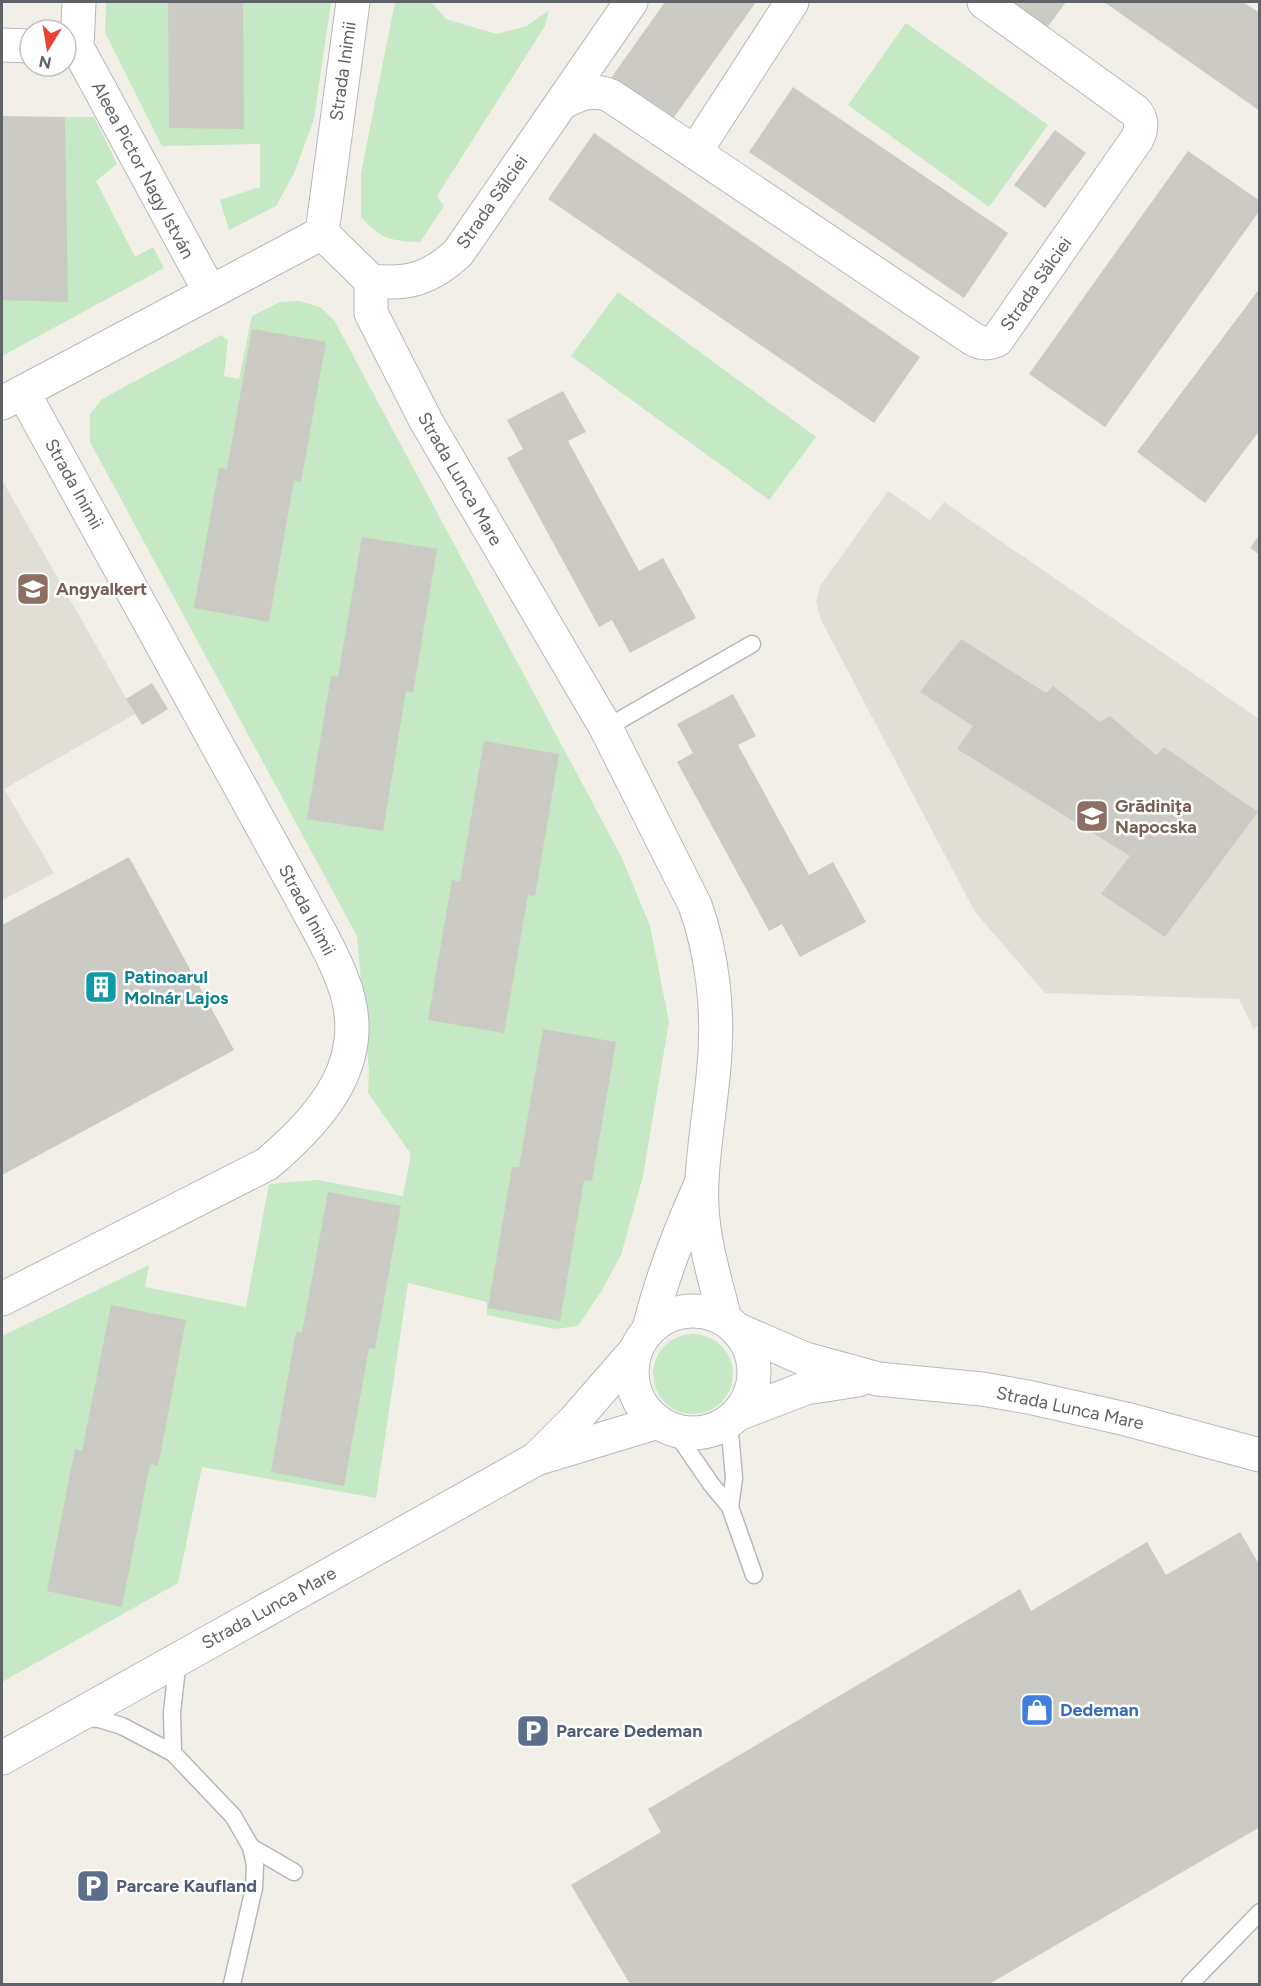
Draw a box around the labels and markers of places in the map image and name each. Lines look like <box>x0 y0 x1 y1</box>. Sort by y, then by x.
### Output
school or university icon: Angyalkert <box>15 571 51 607</box>
place label: Angyalkert <box>56 578 147 600</box>
place label: Grădiniţa Napocska <box>1115 795 1197 838</box>
school or university icon: Grădiniţa Napocska <box>1074 798 1110 834</box>
place label: Patinoarul Molnár Lajos <box>124 966 229 1009</box>
building icon: Patinoarul Molnár Lajos <box>83 969 119 1005</box>
shop icon: Dedeman <box>1019 1692 1055 1728</box>
place label: Dedeman <box>1060 1699 1139 1721</box>
parking icon: Parcare Dedeman <box>515 1713 551 1749</box>
place label: Parcare Dedeman <box>556 1720 702 1742</box>
parking icon: Parcare Kaufland <box>75 1868 111 1904</box>
place label: Parcare Kaufland <box>116 1875 257 1897</box>

